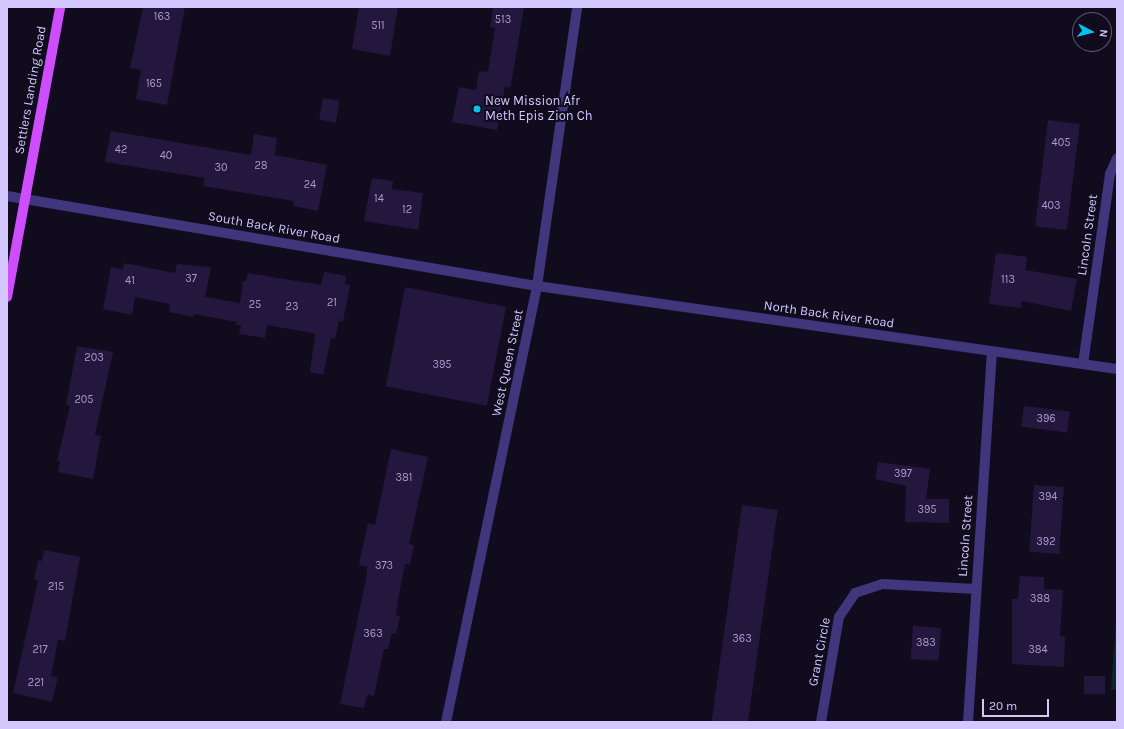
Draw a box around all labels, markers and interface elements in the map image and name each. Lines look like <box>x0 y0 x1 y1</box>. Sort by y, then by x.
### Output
house number: 163 <box>154 10 170 24</box>
north arrow <box>1072 12 1112 52</box>
house number: 513 <box>495 13 511 27</box>
house number: 511 <box>371 19 385 33</box>
street label: Settlers Landing Road <box>12 25 50 155</box>
text: N <box>1096 29 1110 38</box>
house number: 165 <box>146 77 162 91</box>
place label: New Mission Afr Meth Epis Zion Ch <box>485 94 593 125</box>
marker: New Mission Afr Meth Epis Zion Ch <box>472 104 482 114</box>
house number: 405 <box>1052 136 1070 150</box>
house number: 42 <box>115 143 127 157</box>
house number: 40 <box>160 149 172 163</box>
house number: 28 <box>254 159 268 173</box>
house number: 30 <box>214 161 228 175</box>
house number: 24 <box>304 178 316 192</box>
house number: 14 <box>374 192 384 206</box>
street label: Lincoln Street <box>1075 193 1101 277</box>
house number: 403 <box>1041 199 1061 213</box>
house number: 12 <box>402 203 412 217</box>
street label: South Back River Road <box>207 209 341 247</box>
house number: 37 <box>185 272 197 286</box>
house number: 113 <box>1001 273 1015 287</box>
house number: 41 <box>125 274 135 288</box>
house number: 21 <box>327 296 337 310</box>
house number: 25 <box>249 298 261 312</box>
street label: North Back River Road <box>763 298 895 332</box>
house number: 23 <box>286 300 298 314</box>
street label: West Queen Street <box>489 308 527 418</box>
house number: 203 <box>84 351 104 365</box>
house number: 395 <box>432 358 452 372</box>
house number: 205 <box>74 393 94 407</box>
house number: 396 <box>1036 412 1056 426</box>
house number: 397 <box>894 467 912 481</box>
house number: 381 <box>396 471 412 485</box>
house number: 394 <box>1038 490 1058 504</box>
street label: Lincoln Street <box>955 495 977 577</box>
house number: 395 <box>917 503 937 517</box>
house number: 392 <box>1036 535 1056 549</box>
house number: 373 <box>375 559 393 573</box>
house number: 215 <box>48 580 64 594</box>
house number: 388 <box>1030 592 1050 606</box>
street label: Grant Circle <box>806 616 834 688</box>
house number: 363 <box>363 627 383 641</box>
house number: 363 <box>732 632 752 646</box>
house number: 383 <box>916 636 936 650</box>
house number: 217 <box>32 643 48 657</box>
house number: 384 <box>1028 643 1048 657</box>
house number: 221 <box>28 676 44 690</box>
scale bar <box>984 691 1051 717</box>
text: 20 m <box>989 699 1017 713</box>

